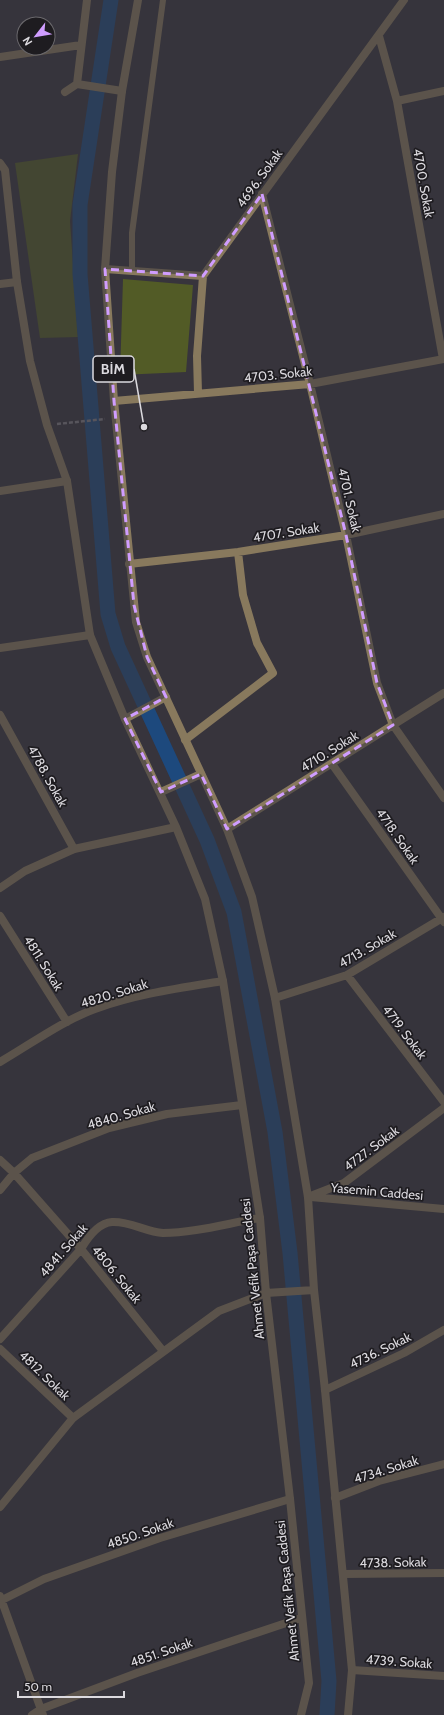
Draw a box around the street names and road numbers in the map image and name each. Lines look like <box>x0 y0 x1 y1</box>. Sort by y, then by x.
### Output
street label: 4696. Sokak <box>233 146 286 210</box>
street label: 4700. Sokak <box>410 147 438 219</box>
street label: 4703. Sokak <box>243 362 313 386</box>
street label: 4701. Sokak <box>335 466 365 534</box>
street label: 4707. Sokak <box>252 519 321 545</box>
street label: 4710. Sokak <box>297 727 361 775</box>
street label: 4788. Sokak <box>25 742 72 810</box>
street label: 4718. Sokak <box>373 805 423 867</box>
street label: 4713. Sokak <box>335 925 399 971</box>
street label: 4811. Sokak <box>21 932 67 994</box>
street label: 4820. Sokak <box>79 975 150 1011</box>
street label: 4719. Sokak <box>379 1002 431 1062</box>
street label: 4840. Sokak <box>85 1098 157 1132</box>
street label: 4727. Sokak <box>340 1122 402 1174</box>
street label: Yasemin Caddesi <box>329 1179 424 1203</box>
street label: Ahmet Vefik Paşa Caddesi <box>237 1198 267 1340</box>
street label: 4841. Sokak <box>36 1220 91 1280</box>
street label: 4806. Sokak <box>89 1242 145 1306</box>
street label: 4736. Sokak <box>347 1328 414 1372</box>
street label: 4812. Sokak <box>16 1347 74 1403</box>
street label: 4734. Sokak <box>352 1452 420 1486</box>
street label: 4850. Sokak <box>105 1514 176 1552</box>
street label: Ahmet Vefik Paşa Caddesi <box>272 1520 302 1662</box>
street label: 4738. Sokak <box>359 1553 427 1571</box>
street label: 4851. Sokak <box>128 1634 194 1670</box>
street label: 4739. Sokak <box>365 1651 433 1671</box>

